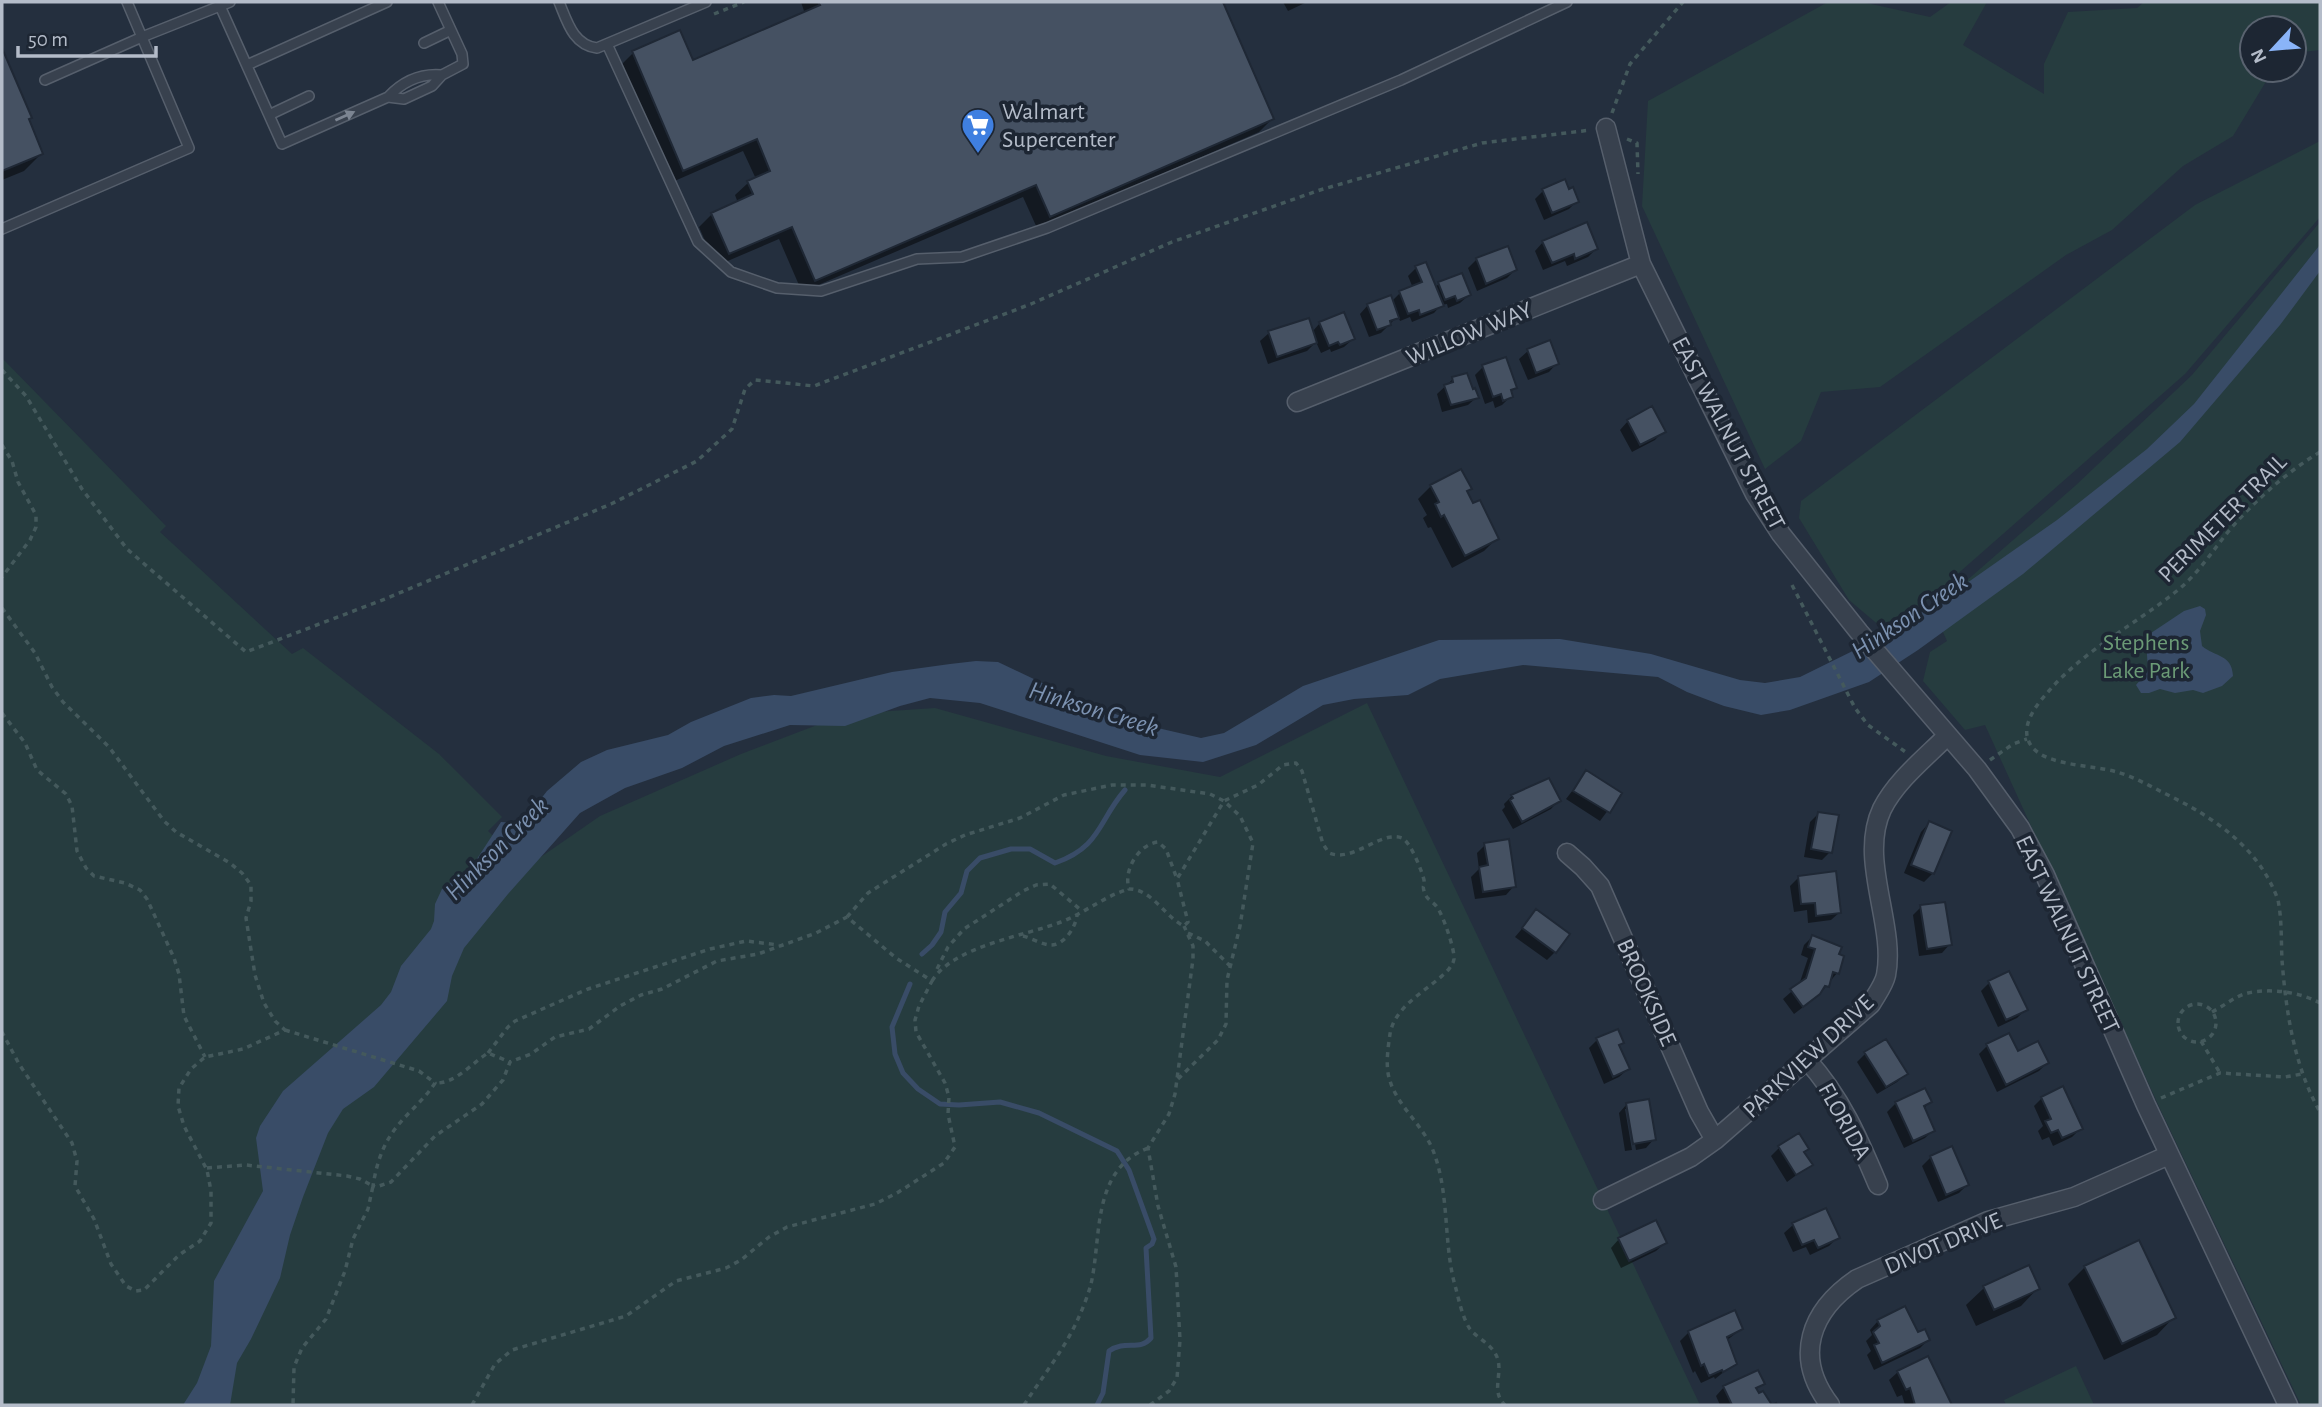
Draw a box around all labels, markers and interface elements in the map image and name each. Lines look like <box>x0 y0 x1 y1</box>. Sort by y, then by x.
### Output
scale bar <box>18 14 156 58</box>
north arrow <box>2238 14 2308 84</box>
text: 50 m <box>28 29 68 50</box>
text: N <box>2248 46 2271 66</box>
place label: Walmart Supercenter <box>1002 100 1116 152</box>
supermarket icon: Walmart Supercenter <box>959 106 997 155</box>
one-way arrow <box>334 110 355 121</box>
street label: WILLOW WAY <box>1403 298 1536 370</box>
street label: EAST WALNUT STREET <box>1667 333 1789 534</box>
street label: PERIMETER TRAIL <box>2154 450 2291 587</box>
water label: Hinkson Creek <box>1847 568 1972 664</box>
park label: Stephens Lake Park <box>2102 631 2190 683</box>
water label: Hinkson Creek <box>1026 677 1162 741</box>
water label: Hinkson Creek <box>440 792 553 905</box>
street label: EAST WALNUT STREET <box>2011 832 2123 1037</box>
street label: BROOKSIDE <box>1612 935 1680 1050</box>
street label: PARKVIEW DRIVE <box>1739 990 1879 1123</box>
street label: FLORIDA <box>1813 1079 1875 1164</box>
street label: DIVOT DRIVE <box>1881 1208 2006 1279</box>

